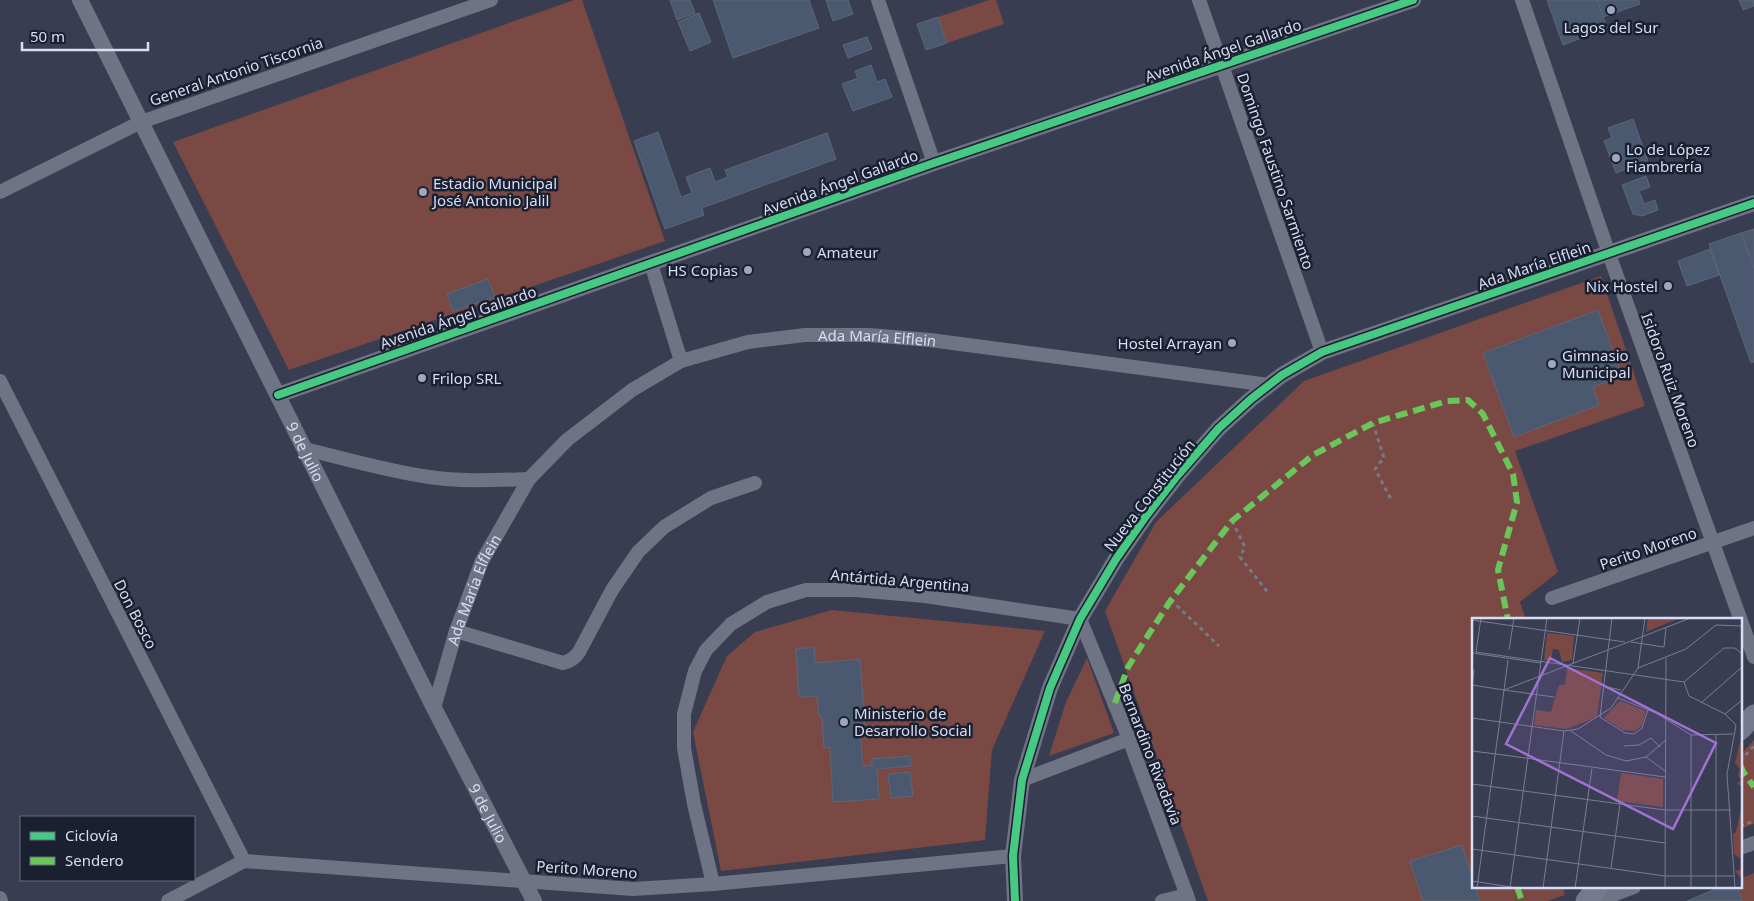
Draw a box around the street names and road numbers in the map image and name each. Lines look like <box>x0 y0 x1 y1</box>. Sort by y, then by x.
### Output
street label: Avenida Ángel Gallardo <box>1142 14 1304 86</box>
street label: General Antonio Tiscornia <box>147 32 325 110</box>
street label: Domingo Faustino Sarmiento <box>1233 70 1319 272</box>
street label: Avenida Ángel Gallardo <box>759 144 921 220</box>
street label: Ada María Elflein <box>1475 236 1593 294</box>
street label: Avenida Ángel Gallardo <box>377 281 539 353</box>
street label: Isidoro Ruiz Moreno <box>1637 310 1705 450</box>
street label: Ada María Elflein <box>818 325 938 351</box>
street label: 9 de Julio <box>283 418 329 485</box>
street label: Nueva Constitución <box>1099 435 1199 555</box>
street label: Perito Moreno <box>1597 522 1699 574</box>
street label: Ada María Elflein <box>442 530 505 648</box>
street label: Antártida Argentina <box>830 564 970 596</box>
street label: Don Bosco <box>110 576 162 652</box>
street label: Bernardino Rivadavia <box>1115 680 1187 828</box>
street label: 9 de Julio <box>465 780 512 846</box>
street label: Perito Moreno <box>536 855 638 883</box>

